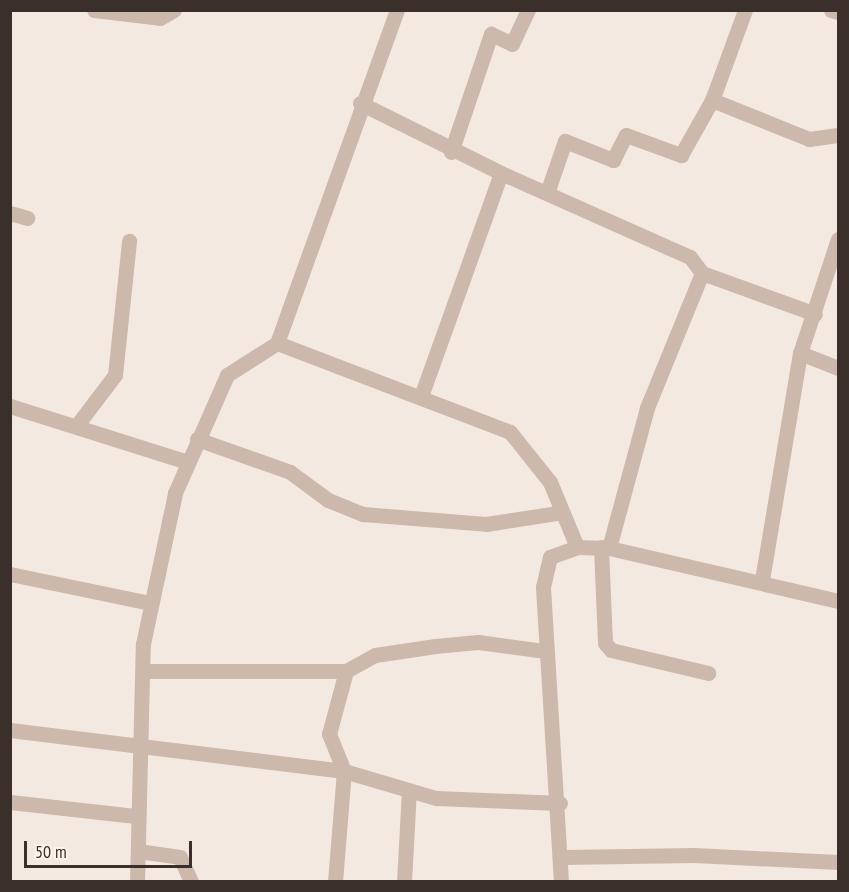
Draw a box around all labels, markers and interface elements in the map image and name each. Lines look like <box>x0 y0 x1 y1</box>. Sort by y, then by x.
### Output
scale bar <box>27 829 195 867</box>
text: 50 m <box>35 840 67 863</box>

